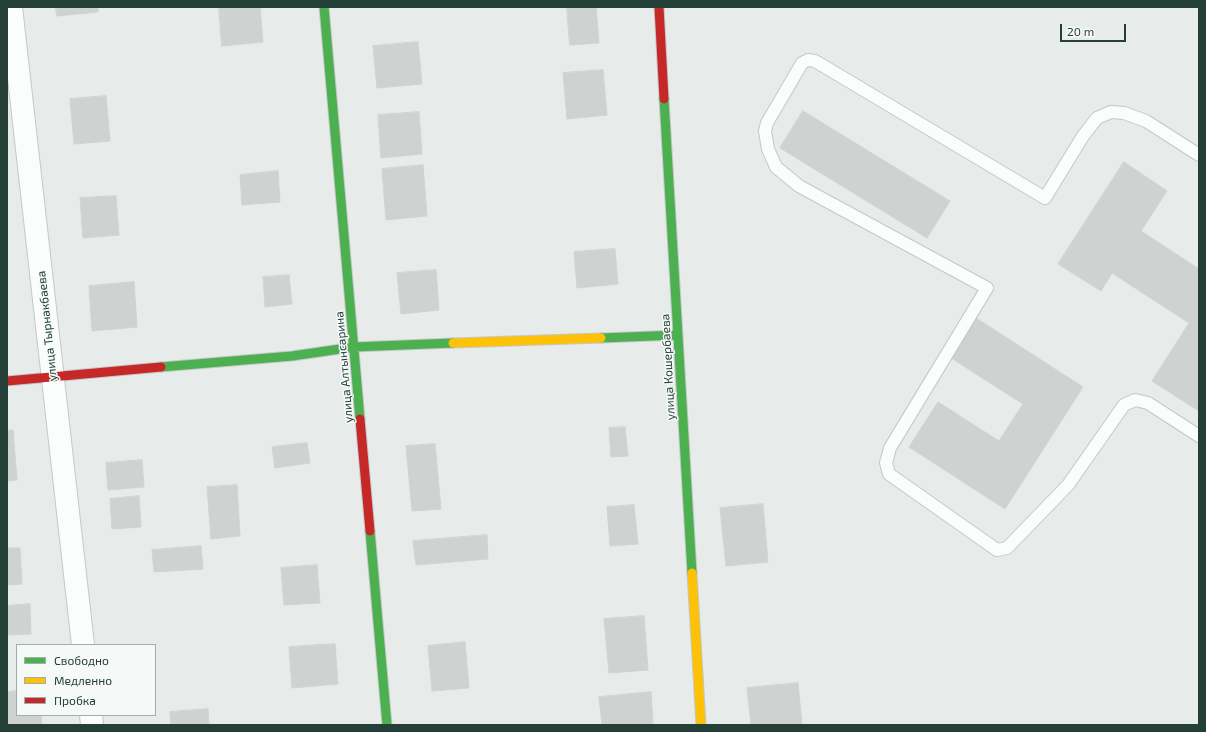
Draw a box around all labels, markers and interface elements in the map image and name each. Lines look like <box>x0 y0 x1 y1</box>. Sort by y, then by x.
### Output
scale bar <box>1062 16 1128 42</box>
text: 20 m <box>1067 24 1094 38</box>
street label: улица Тырнакбаева <box>34 270 60 382</box>
street label: улица Алтынсарина <box>332 311 356 423</box>
street label: улица Кошербаева <box>658 313 678 421</box>
legend <box>16 644 156 716</box>
text: Свободно <box>54 653 109 667</box>
text: Медленно <box>54 673 112 687</box>
text: Пробка <box>54 693 96 707</box>

